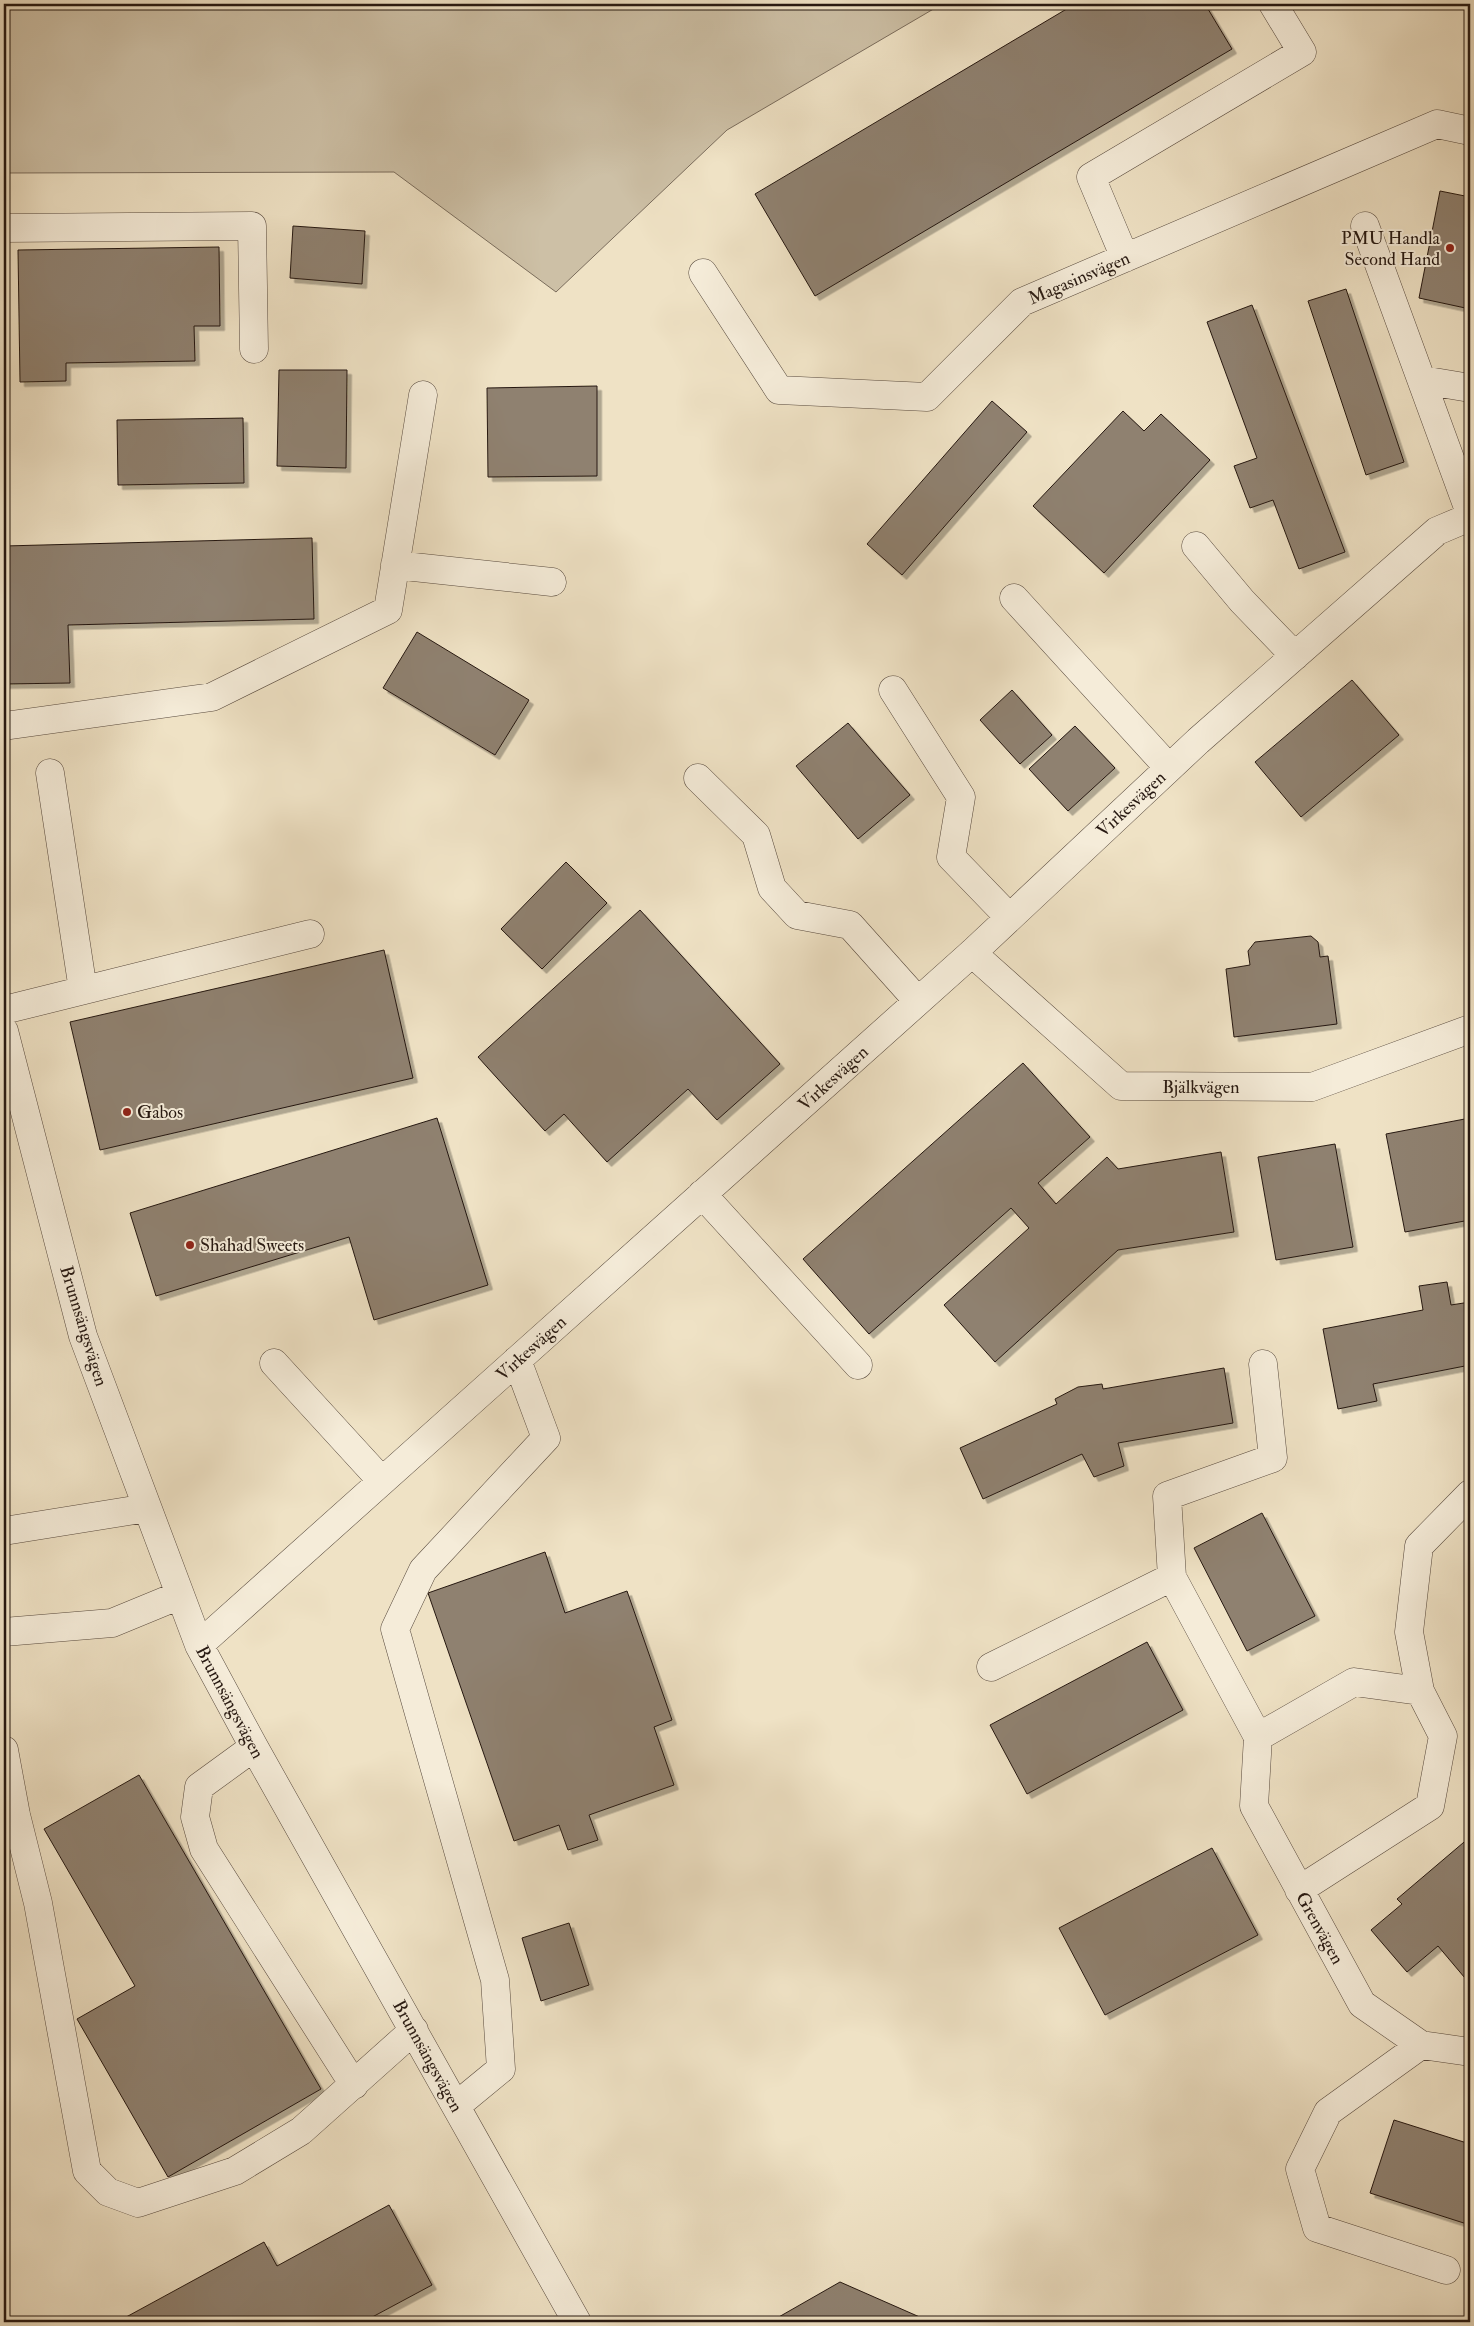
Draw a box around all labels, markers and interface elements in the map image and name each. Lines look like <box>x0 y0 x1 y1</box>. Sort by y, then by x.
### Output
place label: PMU Handla Second Hand <box>1341 227 1441 271</box>
marker: PMU Handla Second Hand <box>1444 242 1456 254</box>
street label: Magasinsvägen <box>1025 247 1133 310</box>
street label: Virkesvägen <box>1092 766 1171 842</box>
street label: Virkesvägen <box>793 1041 873 1116</box>
street label: Bjälkvägen <box>1162 1076 1240 1099</box>
place label: Gabos <box>137 1101 183 1124</box>
marker: Gabos <box>121 1106 133 1118</box>
place label: Shahad Sweets <box>200 1234 304 1257</box>
marker: Shahad Sweets <box>184 1239 196 1251</box>
street label: Brunnsängsvägen <box>54 1263 113 1389</box>
street label: Virkesvägen <box>491 1311 571 1386</box>
street label: Brunnsängsvägen <box>190 1642 269 1763</box>
street label: Grenvägen <box>1290 1888 1349 1968</box>
street label: Brunnsängsvägen <box>387 1996 468 2116</box>

